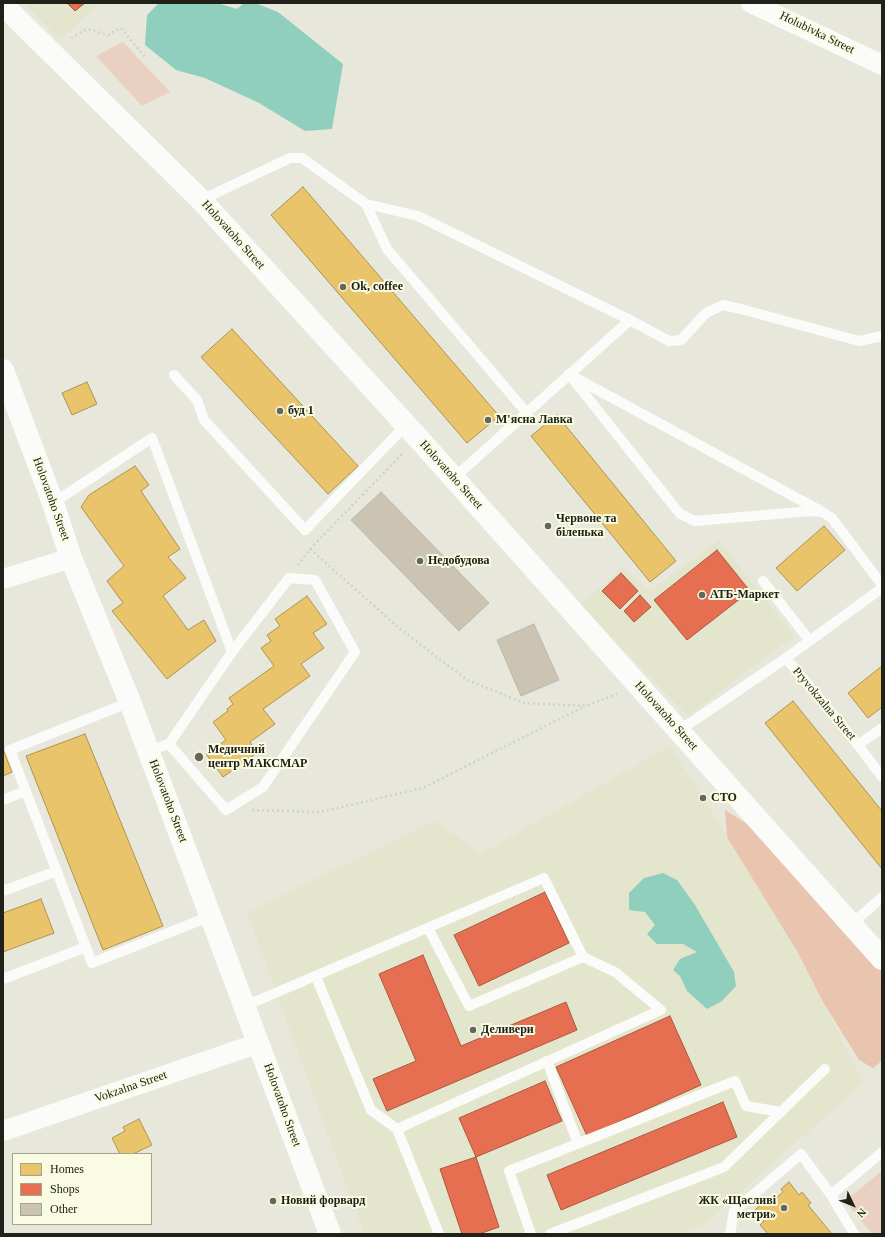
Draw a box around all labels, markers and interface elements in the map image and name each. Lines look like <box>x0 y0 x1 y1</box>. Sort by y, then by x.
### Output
street label: Holubivka Street <box>777 9 857 57</box>
street label: Holovatoho Street <box>198 198 268 272</box>
place label: Ok, coffee <box>351 280 403 294</box>
marker: Ok, coffee <box>338 282 348 292</box>
place label: буд 1 <box>288 404 314 418</box>
marker: буд 1 <box>275 406 285 416</box>
place label: М'ясна Лавка <box>496 413 573 427</box>
marker: М'ясна Лавка <box>483 415 493 425</box>
street label: Holovatoho Street <box>416 438 486 512</box>
street label: Holovatoho Street <box>29 455 73 543</box>
place label: Червоне та біленька <box>556 512 616 540</box>
marker: Червоне та біленька <box>543 521 553 531</box>
place label: Недобудова <box>428 554 490 568</box>
marker: Недобудова <box>415 556 425 566</box>
place label: АТБ-Маркет <box>710 588 779 602</box>
marker: АТБ-Маркет <box>697 590 707 600</box>
street label: Pryvokzalna Street <box>789 665 859 743</box>
street label: Holovatoho Street <box>631 679 701 753</box>
place label: Медичний центр МАКСМАР <box>208 743 307 771</box>
marker: Медичний центр МАКСМАР <box>193 751 205 763</box>
street label: Holovatoho Street <box>146 758 190 844</box>
place label: СТО <box>711 791 737 805</box>
marker: СТО <box>698 793 708 803</box>
place label: Деливери <box>481 1023 534 1037</box>
marker: Деливери <box>468 1025 478 1035</box>
street label: Holovatoho Street <box>260 1061 304 1149</box>
street label: Vokzalna Street <box>93 1068 169 1106</box>
legend <box>12 1153 152 1225</box>
text: Homes <box>50 1162 84 1176</box>
text: Shops <box>50 1182 79 1196</box>
north arrow <box>833 1185 873 1225</box>
place label: Новий форвард <box>281 1194 365 1208</box>
place label: ЖК «Щасливі метри» <box>698 1194 776 1222</box>
marker: Новий форвард <box>268 1196 278 1206</box>
text: Other <box>50 1202 77 1216</box>
marker: ЖК «Щасливі метри» <box>779 1203 789 1213</box>
text: N <box>855 1206 869 1220</box>

